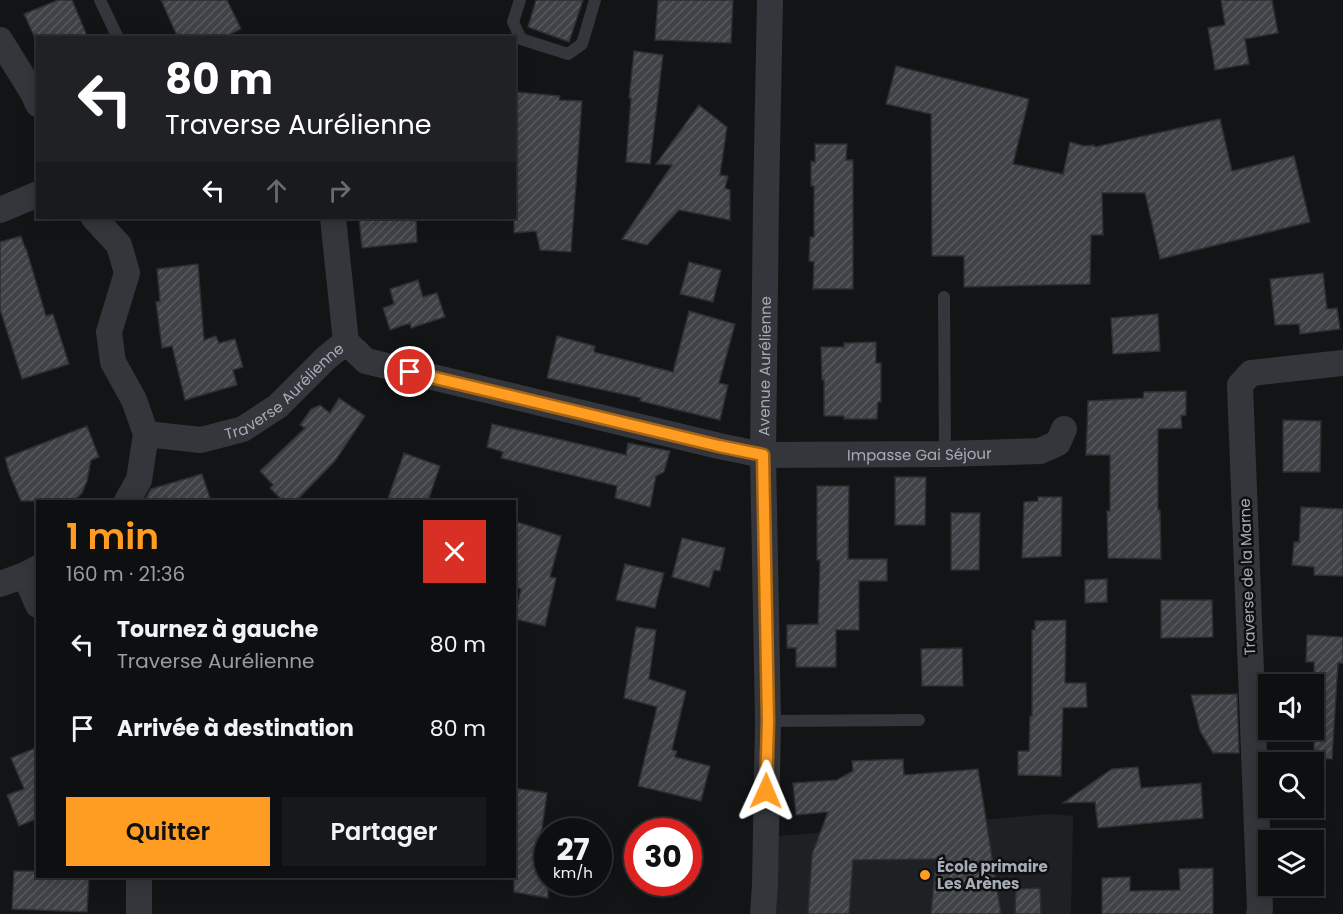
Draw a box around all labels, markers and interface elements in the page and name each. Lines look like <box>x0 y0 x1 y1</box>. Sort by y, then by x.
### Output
text: 80 m <box>165 50 273 109</box>
icon: left <box>66 60 144 138</box>
text: Traverse Aurélienne <box>165 106 432 143</box>
icon: left <box>197 174 230 207</box>
icon: ahead <box>260 174 293 207</box>
icon: right <box>323 174 356 207</box>
street label: Avenue Aurélienne <box>753 296 775 436</box>
street label: Traverse Aurélienne <box>222 338 348 444</box>
pin <box>384 346 435 397</box>
icon: arrive <box>393 355 426 388</box>
street label: Impasse Gai Séjour <box>847 442 992 465</box>
street label: Traverse de la Marne <box>1234 498 1260 656</box>
text: 1 min <box>66 511 159 562</box>
button: close <box>423 520 486 583</box>
text: 160 m · 21:36 <box>66 560 185 588</box>
text: Tournez à gauche <box>117 614 318 645</box>
icon: left <box>66 628 99 661</box>
text: 80 m <box>430 629 486 660</box>
text: Traverse Aurélienne <box>117 647 314 675</box>
map controls <box>1258 674 1324 896</box>
button: sound <box>1258 674 1324 740</box>
icon: arrive <box>66 712 99 745</box>
text: Arrivée à destination <box>117 713 354 744</box>
text: 80 m <box>430 713 486 744</box>
button: search <box>1258 752 1324 818</box>
position arrow <box>734 759 798 823</box>
button: Quitter <box>66 797 270 866</box>
button: Partager <box>282 797 486 866</box>
speed limit sign: 30 <box>624 818 702 896</box>
text: 27 <box>556 828 590 871</box>
button: layers <box>1258 830 1324 896</box>
place label: École primaire Les Arènes <box>937 856 1048 894</box>
text: km/h <box>553 862 593 883</box>
marker: École primaire Les Arènes <box>918 868 932 882</box>

